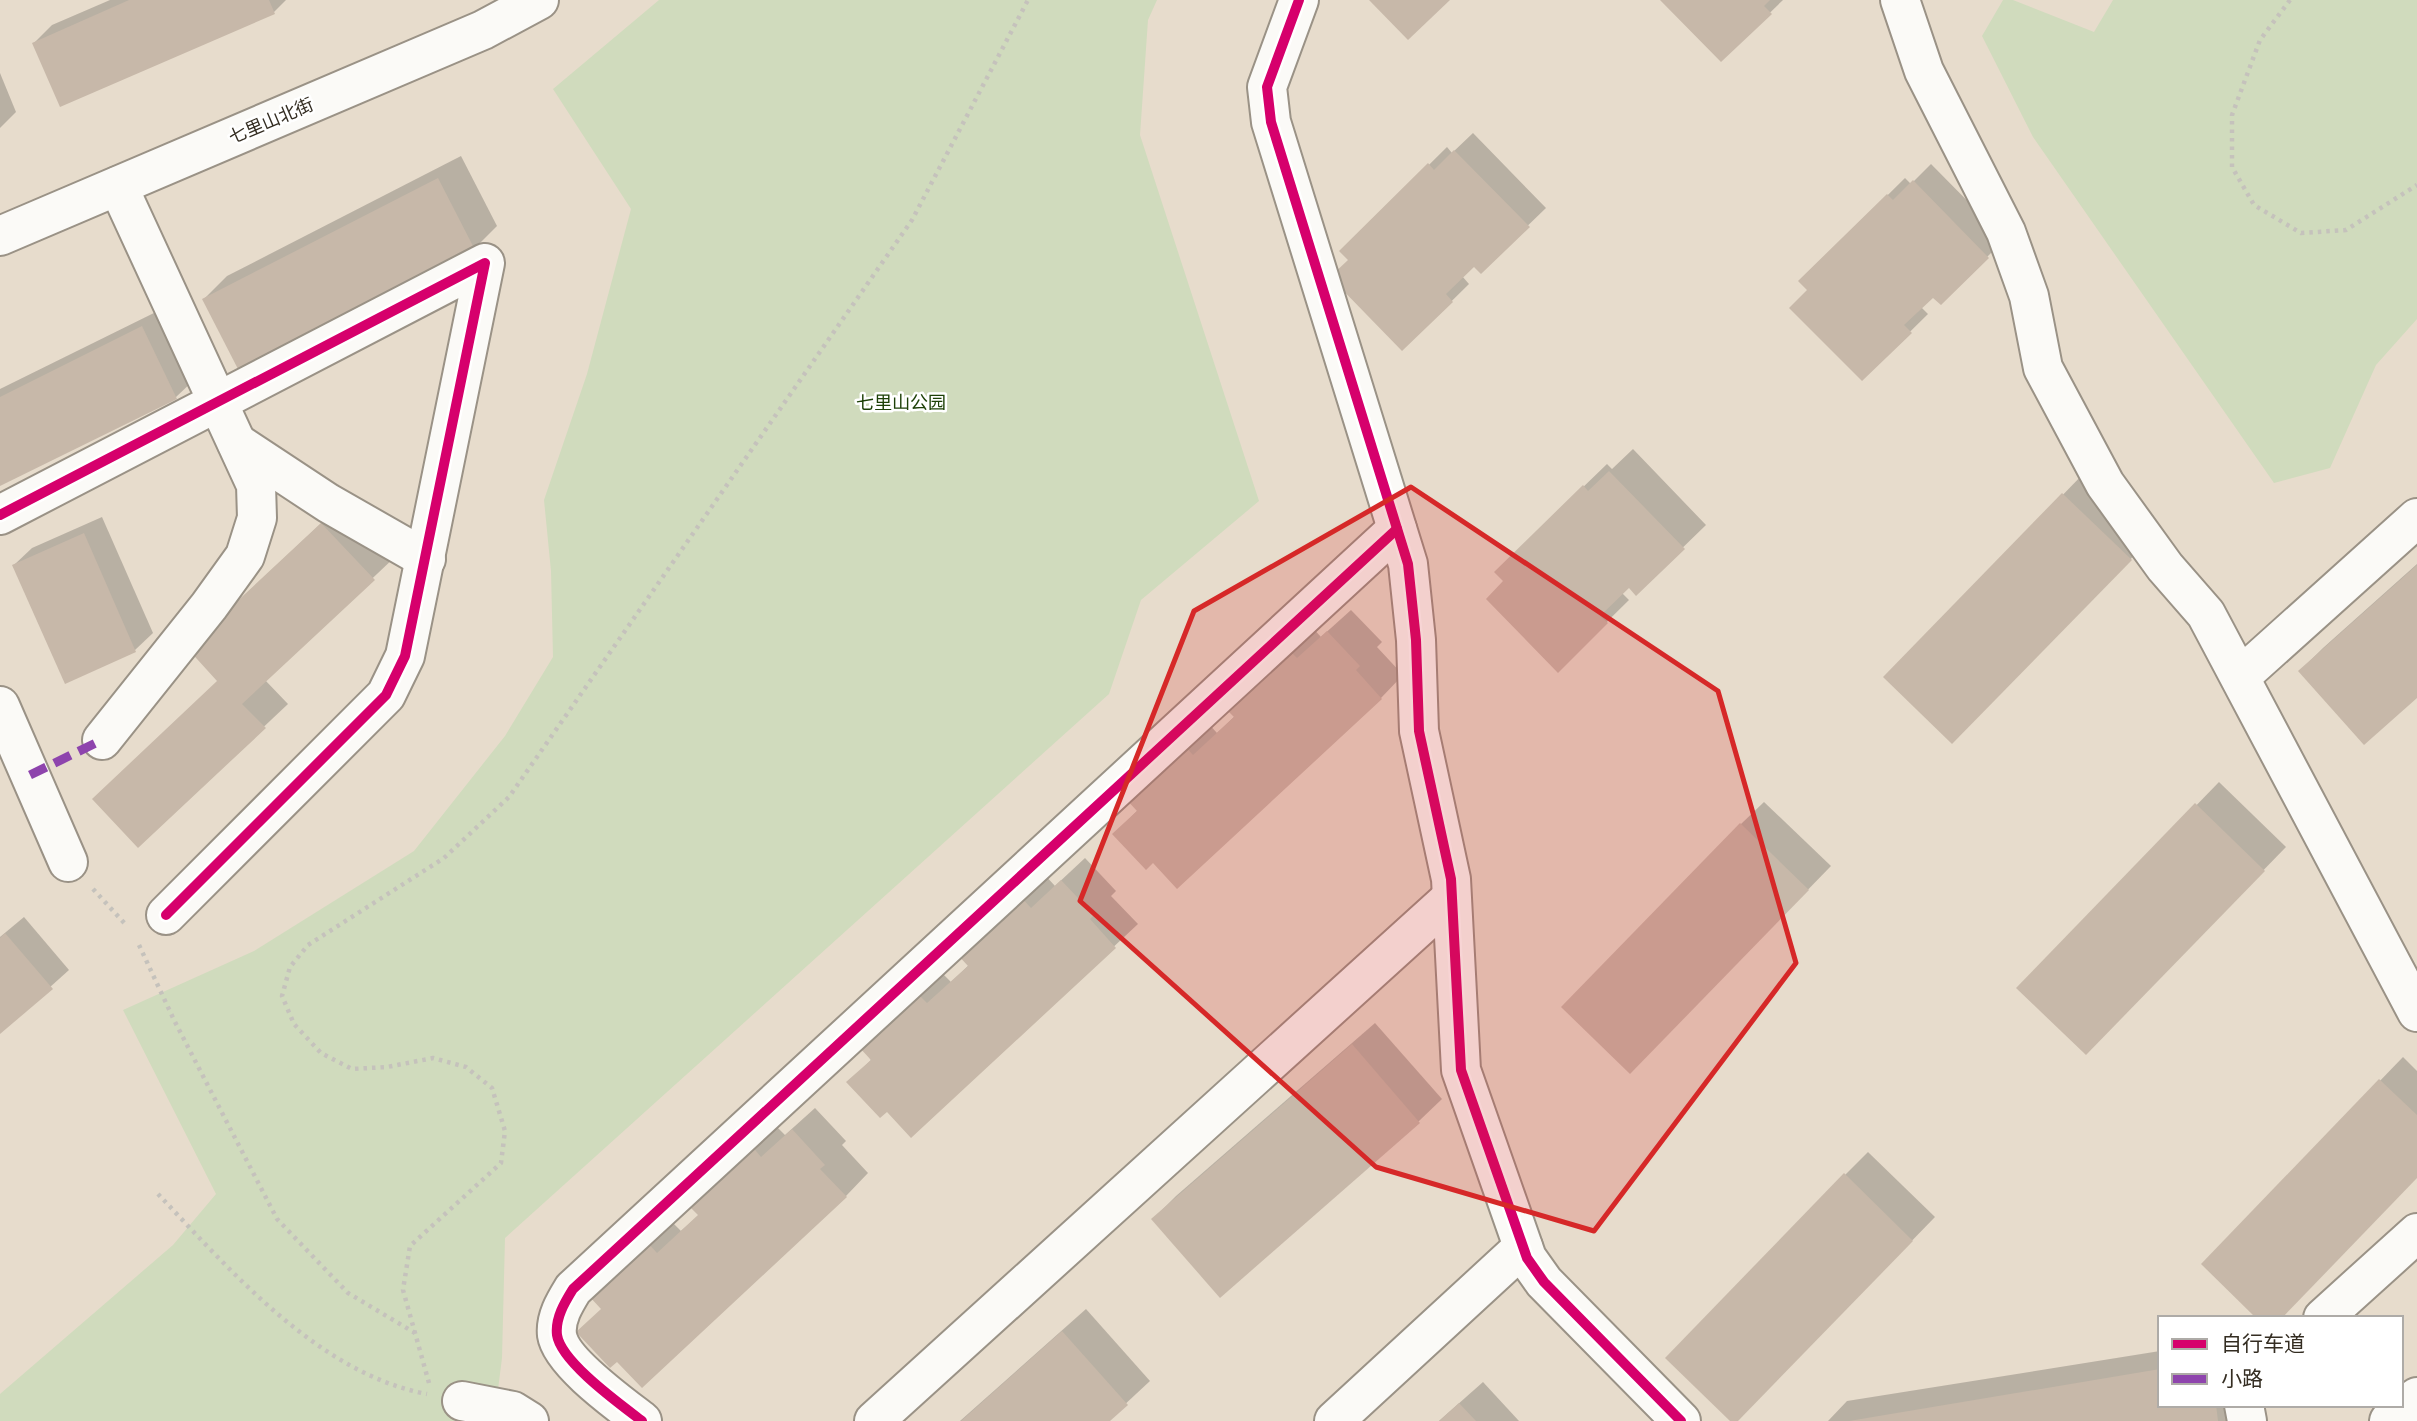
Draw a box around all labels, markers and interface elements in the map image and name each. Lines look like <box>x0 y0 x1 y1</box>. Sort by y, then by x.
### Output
street label: 七里山北街 <box>225 93 317 149</box>
park label: 七里山公园 <box>856 392 946 414</box>
legend <box>2158 1316 2403 1407</box>
text: 自行车道 <box>2221 1331 2305 1357</box>
text: 小路 <box>2221 1366 2263 1392</box>

